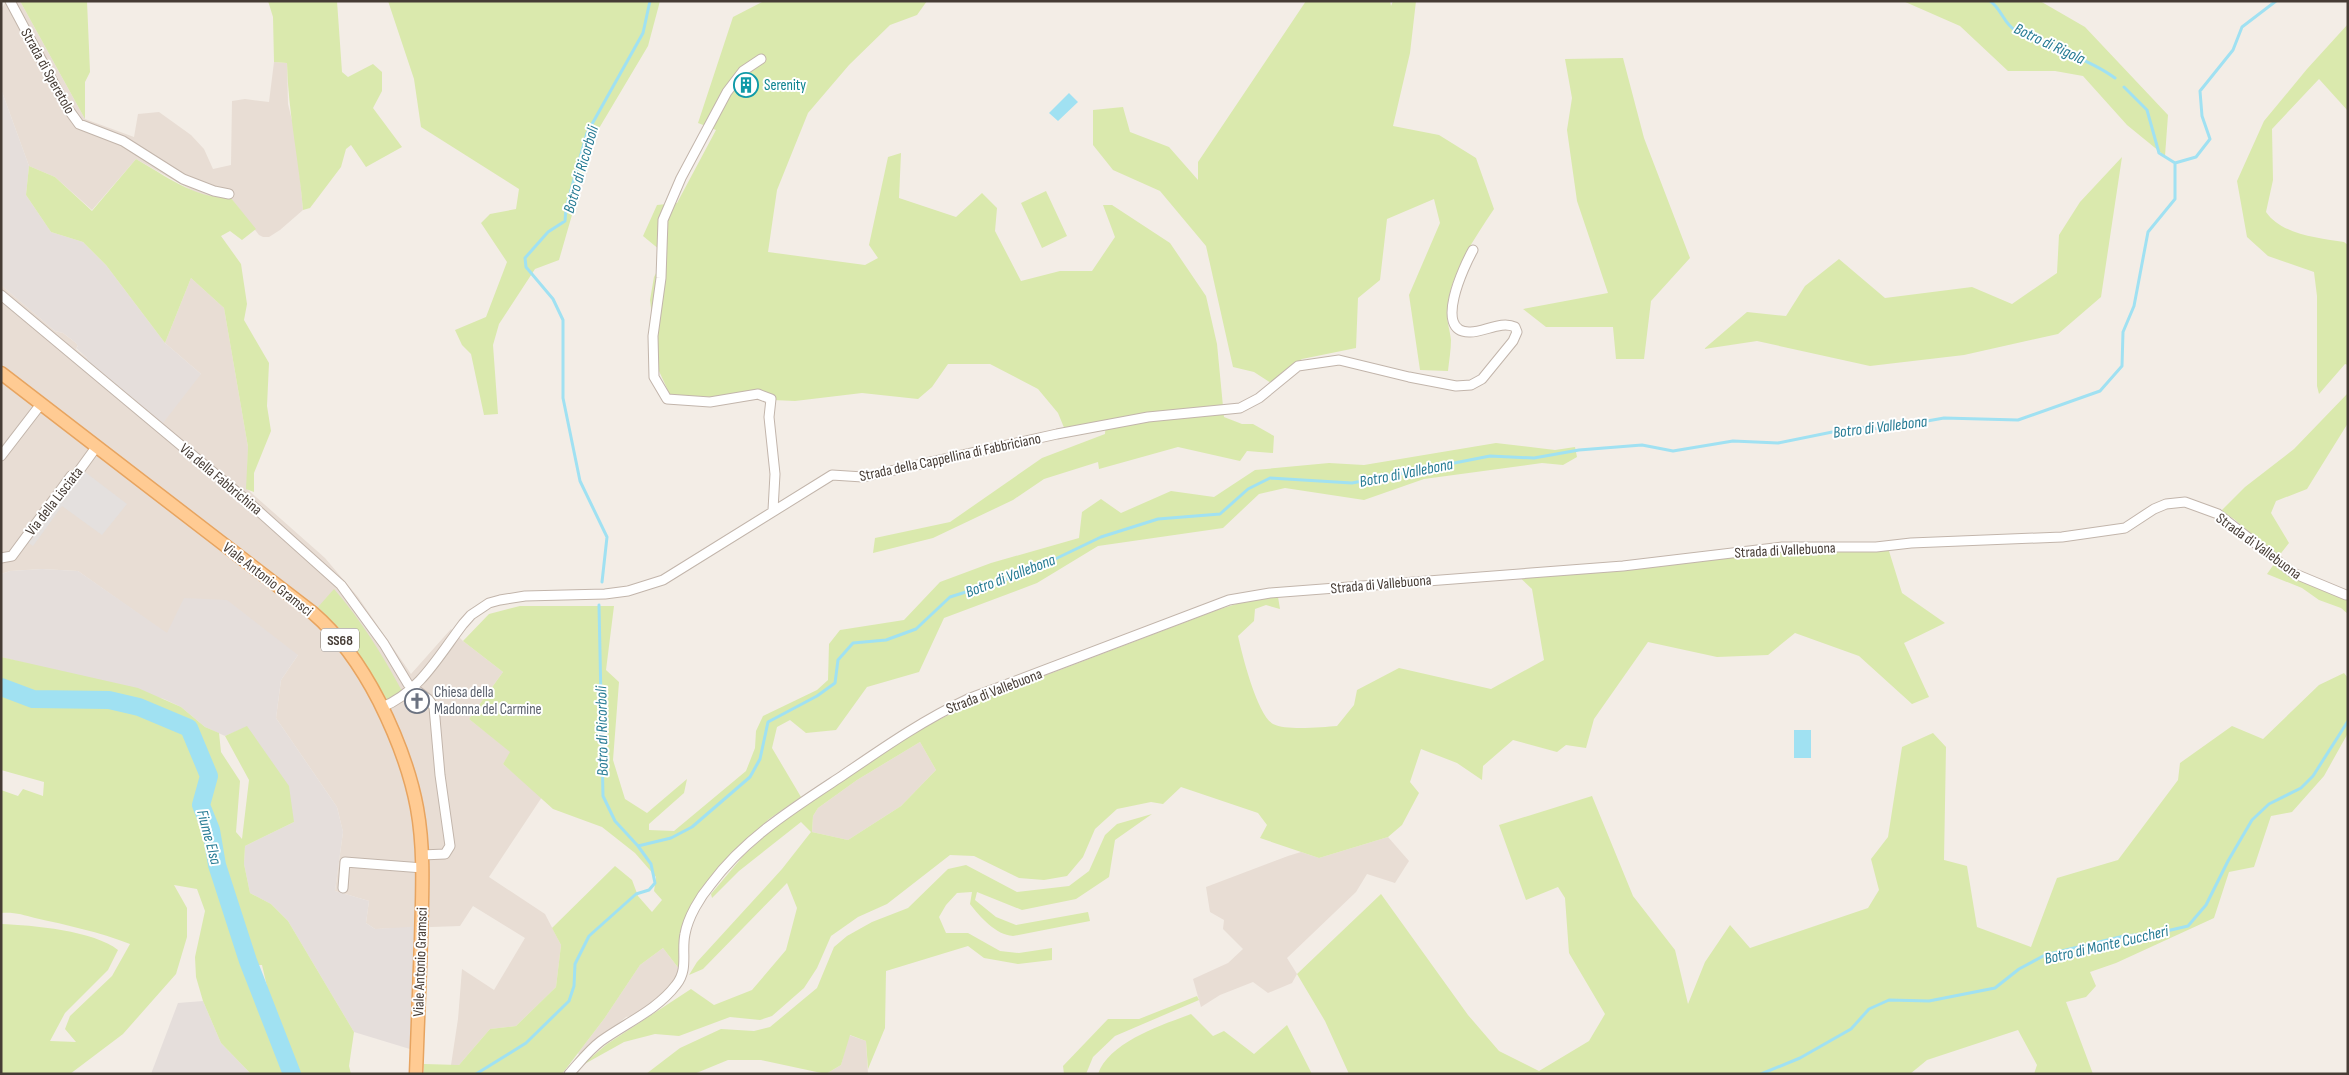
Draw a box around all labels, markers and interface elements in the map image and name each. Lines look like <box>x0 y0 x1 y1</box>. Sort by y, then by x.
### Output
water label: Botro di Rigola <box>2011 20 2088 69</box>
street label: Strada di Speretolo <box>16 25 79 117</box>
building icon: Serenity <box>733 72 759 98</box>
place label: Serenity <box>764 76 806 95</box>
water label: Botro di Ricorboli <box>560 122 603 215</box>
water label: Botro di Vallebona <box>1832 412 1929 443</box>
street label: Strada della Cappellina di Fabbriciano <box>858 429 1043 486</box>
street label: Via della Fabbrichina <box>176 439 266 520</box>
water label: Botro di Vallebona <box>1358 455 1455 492</box>
street label: Via della Lisciata <box>22 463 87 540</box>
street label: Strada di Vallebuona <box>2212 509 2305 584</box>
street label: Viale Antonio Gramsci <box>219 538 317 621</box>
street label: Strada di Vallebuona <box>1734 538 1836 563</box>
water label: Botro di Vallebona <box>963 550 1059 602</box>
street label: Strada di Vallebuona <box>1330 571 1433 598</box>
road number: SS68 <box>321 628 359 652</box>
street label: Strada di Vallebuona <box>943 664 1045 718</box>
place label: Chiesa della Madonna del Carmine <box>434 683 542 719</box>
water label: Botro di Ricorboli <box>592 685 613 776</box>
church icon: Chiesa della Madonna del Carmine <box>404 688 430 714</box>
water label: Fiume Elsa <box>192 808 225 867</box>
street label: Viale Antonio Gramsci <box>409 907 432 1017</box>
water label: Botro di Monte Cuccheri <box>2043 922 2171 969</box>

